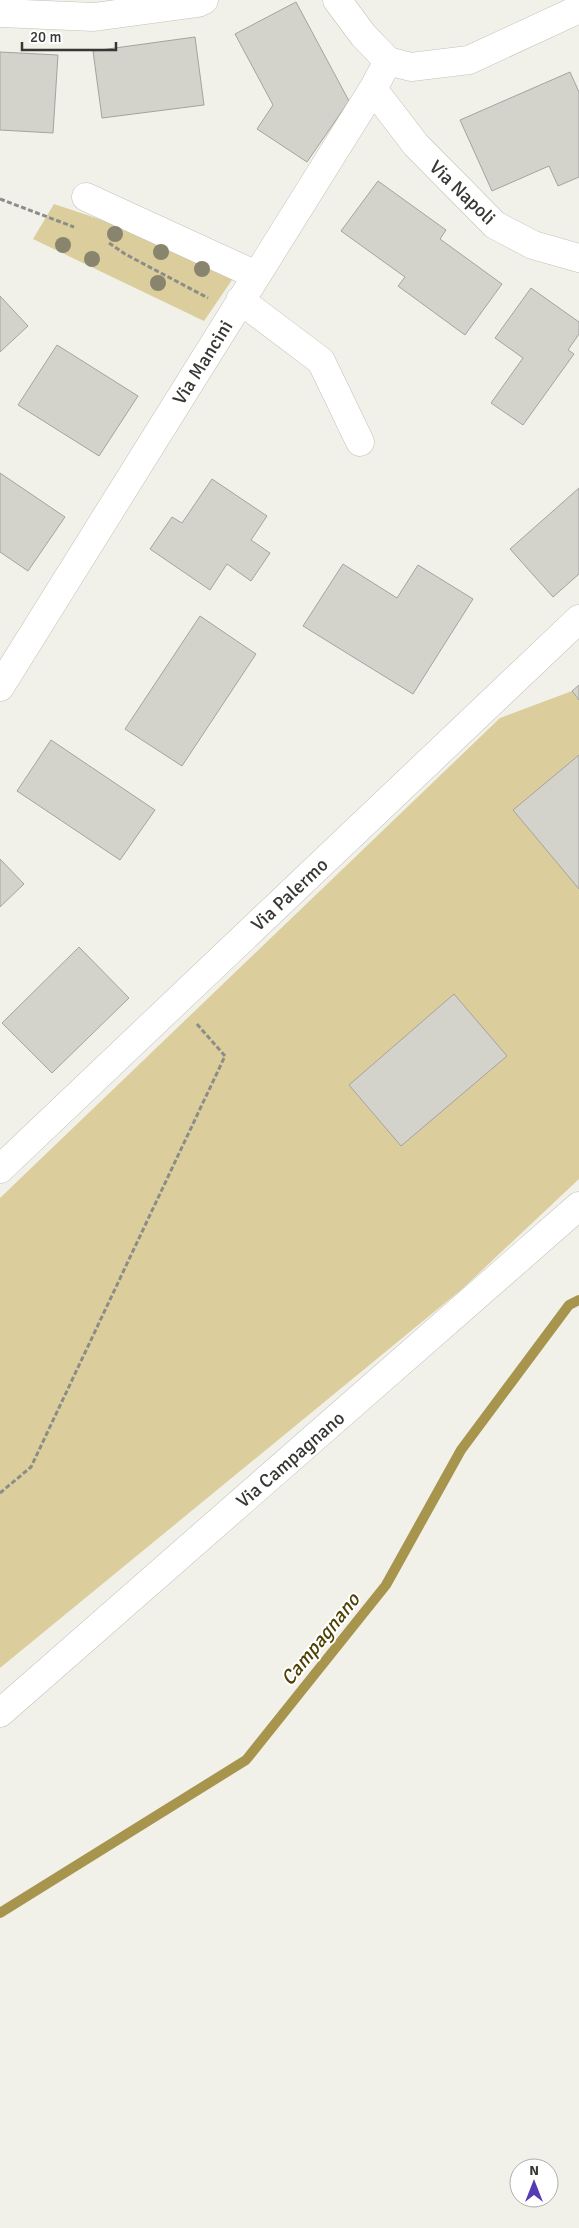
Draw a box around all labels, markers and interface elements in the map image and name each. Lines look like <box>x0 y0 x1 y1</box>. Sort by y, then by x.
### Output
scale bar <box>22 20 116 52</box>
text: 20 m <box>30 28 61 46</box>
street label: Via Napoli <box>424 155 500 230</box>
street label: Via Mancini <box>167 316 238 409</box>
street label: Via Palermo <box>246 853 333 937</box>
street label: Via Campagnano <box>231 1406 350 1513</box>
water label: Campagnano <box>276 1587 366 1691</box>
north arrow <box>509 2158 559 2208</box>
text: N <box>529 2162 539 2179</box>

